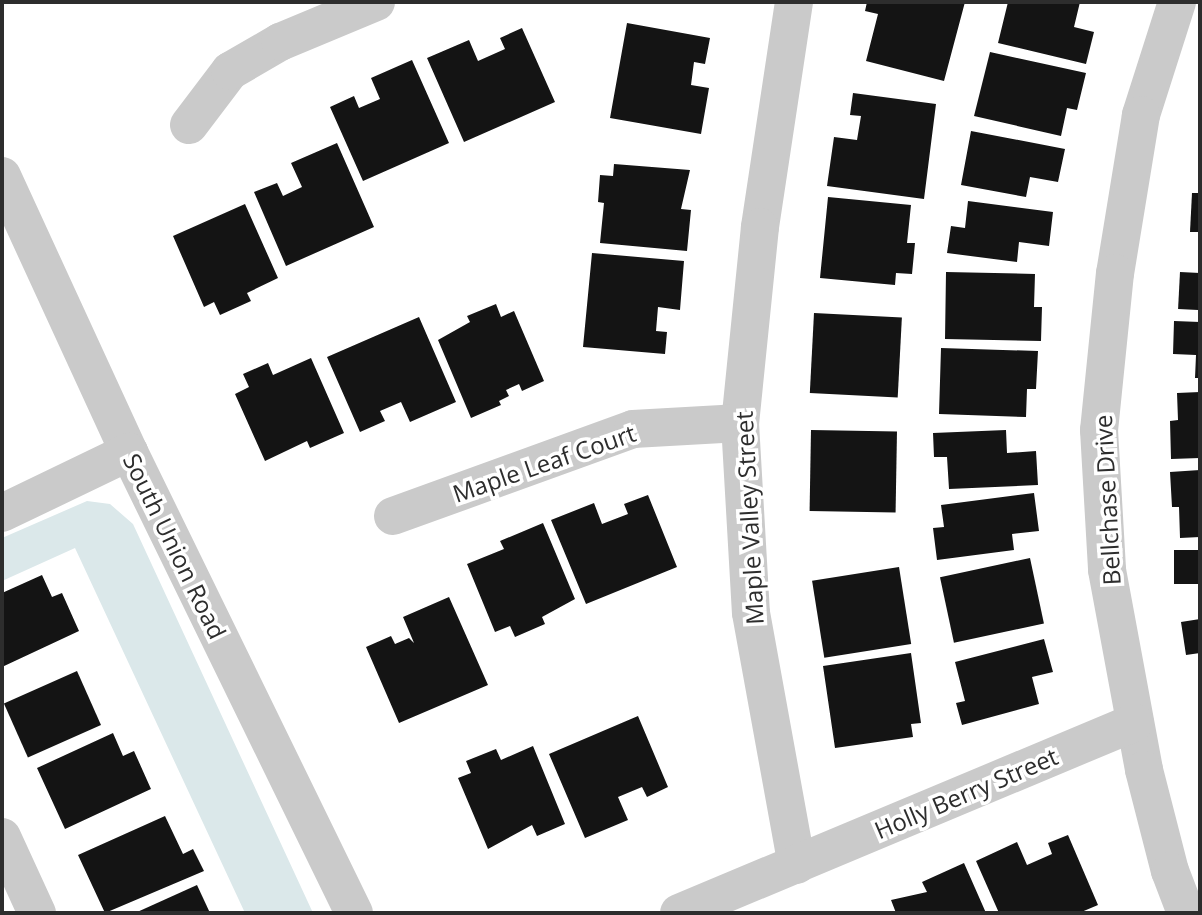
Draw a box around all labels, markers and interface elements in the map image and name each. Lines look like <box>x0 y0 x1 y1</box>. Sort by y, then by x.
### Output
street label: Maple Valley Street <box>729 410 769 626</box>
street label: Bellchase Drive <box>1088 414 1126 586</box>
street label: Maple Leaf Court <box>449 418 639 508</box>
street label: South Union Road <box>118 449 232 643</box>
street label: Holly Berry Street <box>870 741 1062 845</box>

